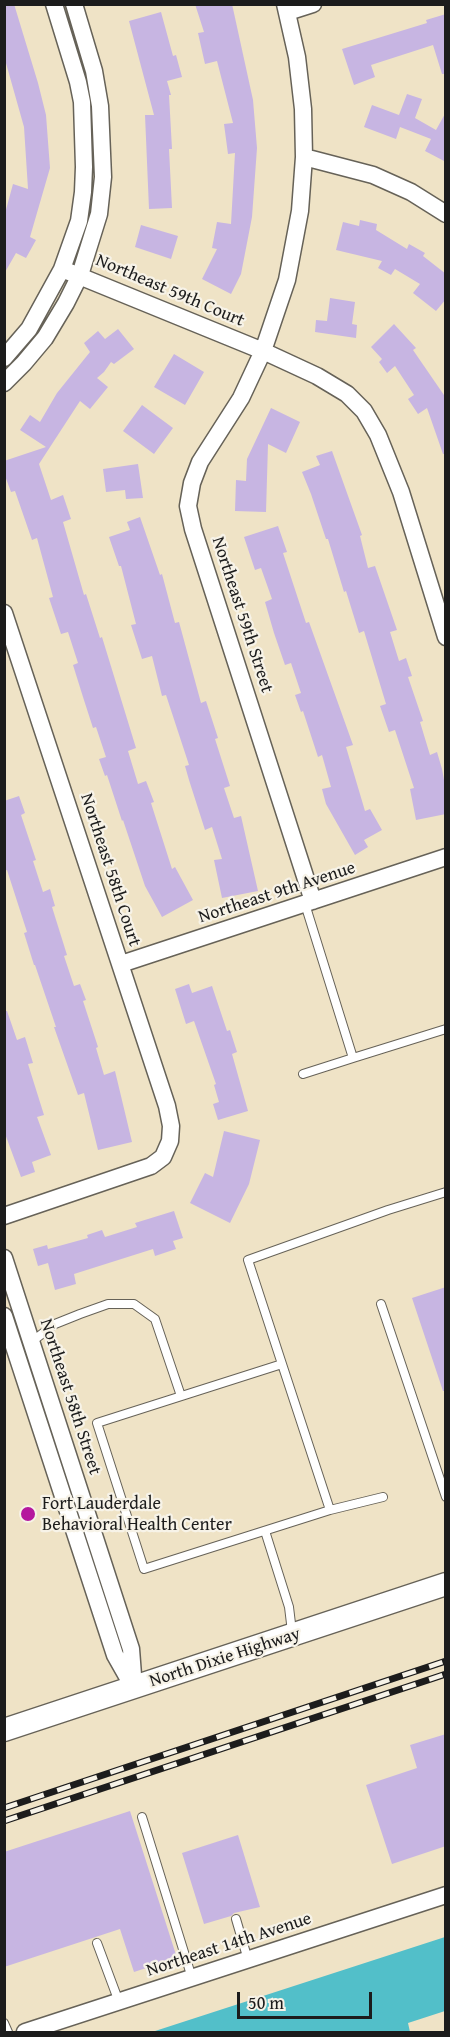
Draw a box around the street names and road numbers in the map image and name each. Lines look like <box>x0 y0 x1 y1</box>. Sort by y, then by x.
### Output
street label: Northeast 59th Court <box>92 250 248 332</box>
street label: Northeast 59th Street <box>207 534 277 696</box>
street label: Northeast 58th Court <box>75 791 145 949</box>
street label: Northeast 9th Avenue <box>196 857 358 929</box>
street label: Northeast 58th Street <box>35 1316 105 1478</box>
street label: North Dixie Highway <box>147 1623 303 1693</box>
street label: Northeast 14th Avenue <box>144 1908 314 1982</box>

